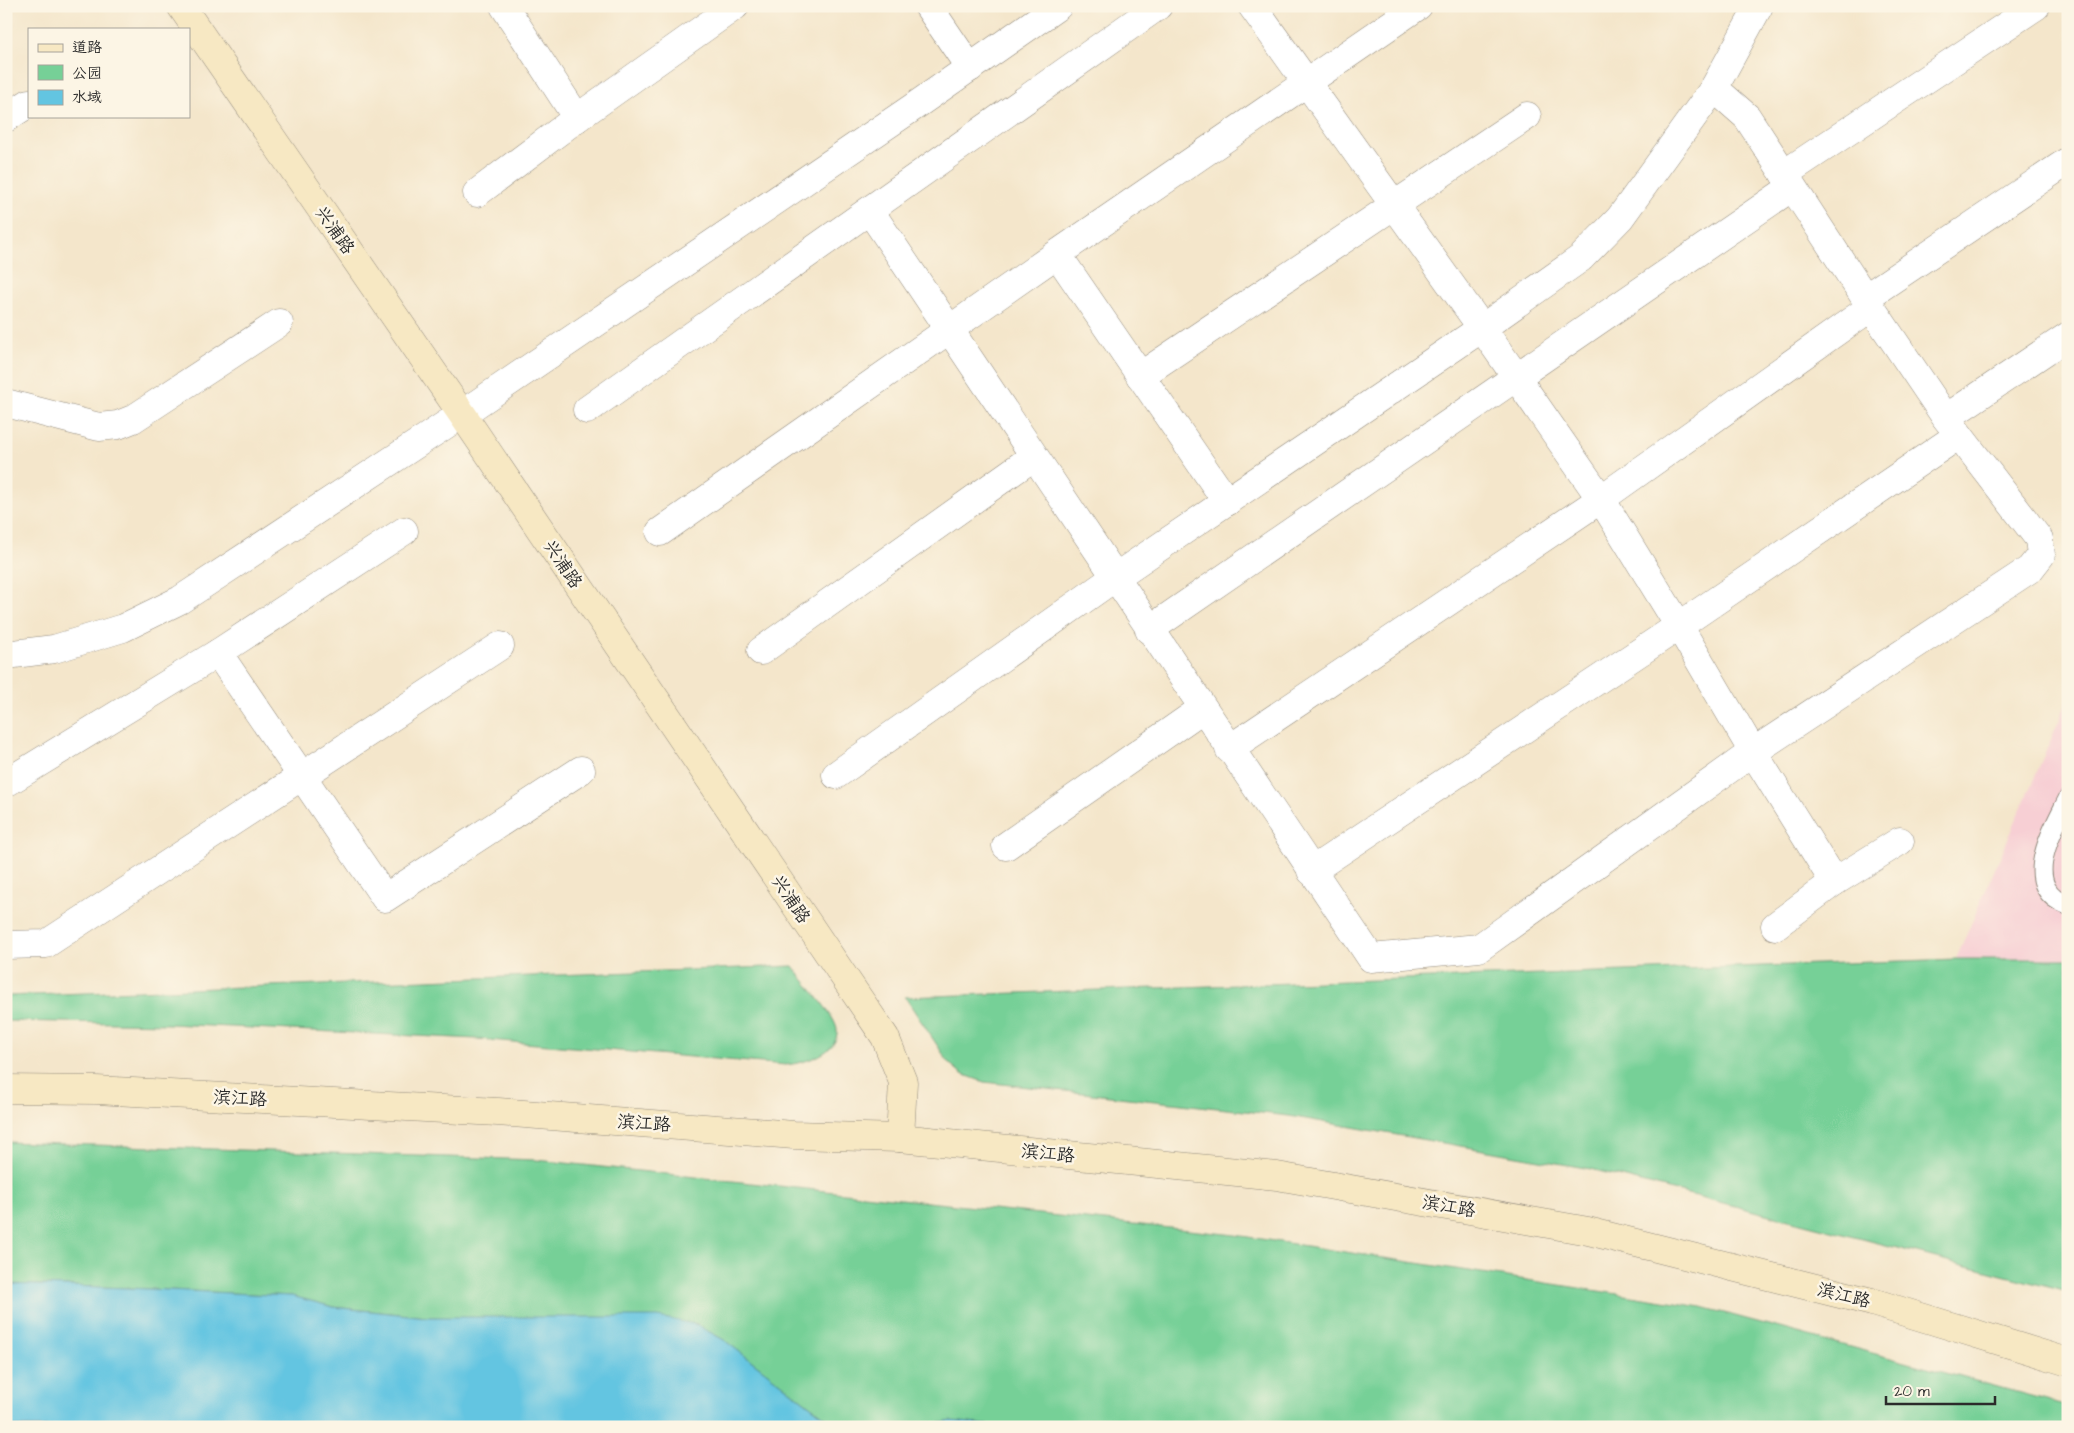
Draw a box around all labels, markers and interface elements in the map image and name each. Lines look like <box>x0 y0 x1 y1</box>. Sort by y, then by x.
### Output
legend <box>28 28 190 118</box>
text: 道路 <box>72 37 102 58</box>
text: 公园 <box>72 63 102 84</box>
text: 水域 <box>72 87 102 108</box>
street label: 兴浦路 <box>309 201 360 260</box>
street label: 兴浦路 <box>537 535 588 594</box>
street label: 兴浦路 <box>765 870 816 929</box>
street label: 滨江路 <box>212 1085 268 1112</box>
street label: 滨江路 <box>616 1109 672 1138</box>
street label: 滨江路 <box>1020 1138 1076 1169</box>
street label: 滨江路 <box>1420 1189 1478 1223</box>
street label: 滨江路 <box>1815 1277 1873 1314</box>
scale bar <box>1886 1373 1995 1405</box>
text: 20 m <box>1894 1381 1930 1402</box>

